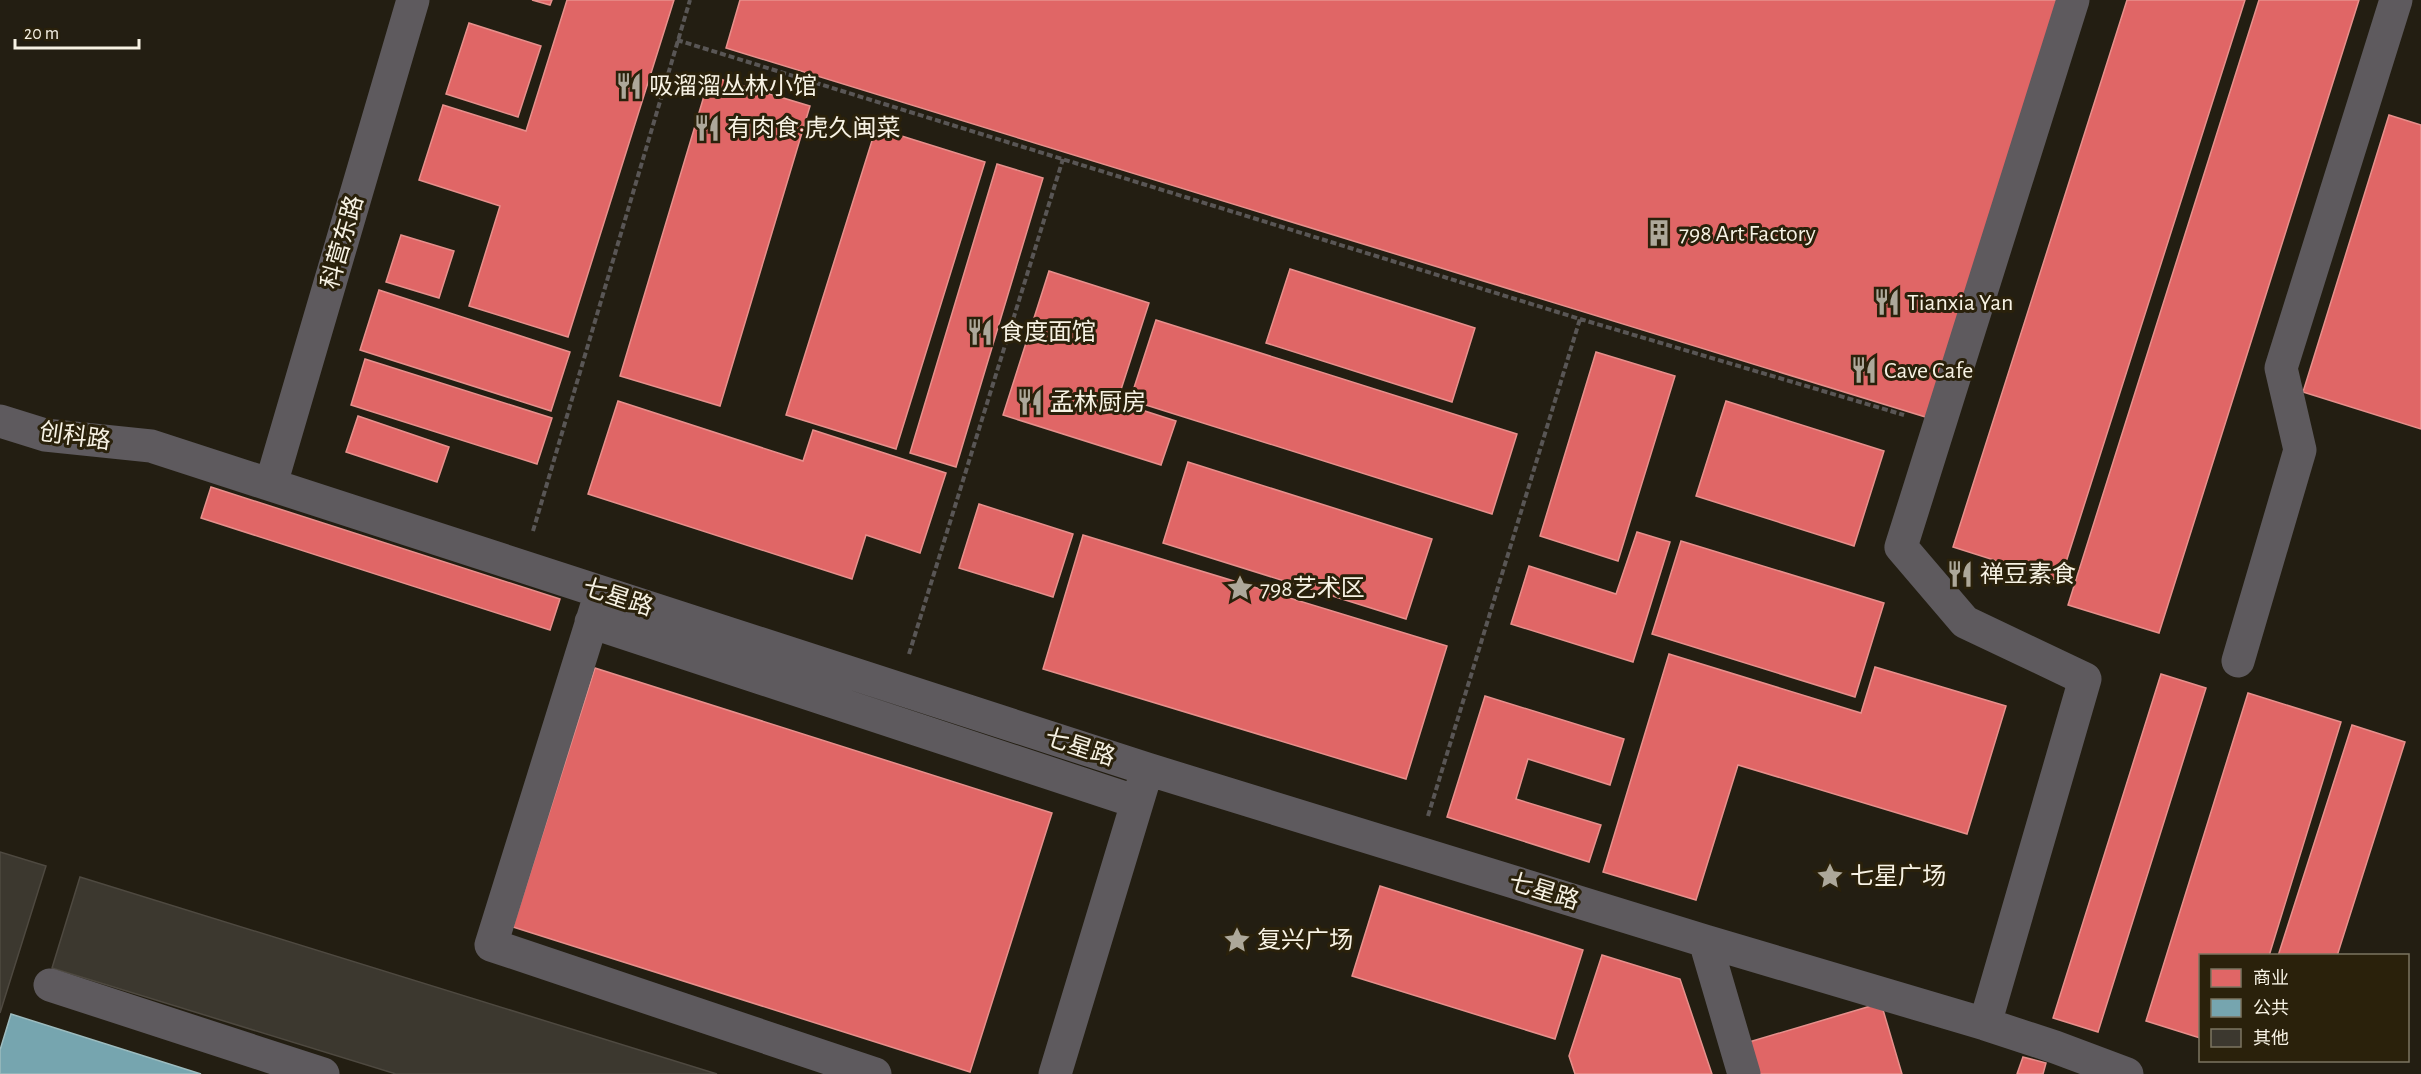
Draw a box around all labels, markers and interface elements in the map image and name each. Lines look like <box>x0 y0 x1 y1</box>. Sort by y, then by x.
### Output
scale bar <box>15 12 140 50</box>
text: 20 m <box>24 25 59 43</box>
restaurant icon: 吸溜溜丛林小馆 <box>614 71 644 101</box>
place label: 吸溜溜丛林小馆 <box>649 73 817 99</box>
restaurant icon: 有肉食·虎久闽菜 <box>692 113 722 143</box>
place label: 有肉食·虎久闽菜 <box>727 115 901 141</box>
street label: 科营东路 <box>316 192 368 292</box>
building icon: 798 Art Factory <box>1644 218 1674 248</box>
place label: 798 Art Factory <box>1679 222 1816 246</box>
restaurant icon: Tianxia Yan <box>1872 287 1902 317</box>
place label: Tianxia Yan <box>1907 291 2013 315</box>
restaurant icon: 食度面馆 <box>965 317 995 347</box>
place label: 食度面馆 <box>1000 319 1096 345</box>
restaurant icon: Cave Cafe <box>1849 355 1879 385</box>
place label: Cave Cafe <box>1884 359 1973 383</box>
restaurant icon: 孟林厨房 <box>1015 387 1045 417</box>
place label: 孟林厨房 <box>1050 389 1146 415</box>
street label: 创科路 <box>38 418 112 454</box>
restaurant icon: 禅豆素食 <box>1945 559 1975 589</box>
place label: 禅豆素食 <box>1980 561 2076 587</box>
place icon: 798艺术区 <box>1225 573 1255 603</box>
street label: 七星路 <box>580 574 656 620</box>
place label: 798艺术区 <box>1260 575 1365 601</box>
street label: 七星路 <box>1042 724 1118 770</box>
place icon: 七星广场 <box>1815 861 1845 891</box>
place label: 七星广场 <box>1850 863 1946 889</box>
street label: 七星路 <box>1506 868 1582 914</box>
place icon: 复兴广场 <box>1222 925 1252 955</box>
place label: 复兴广场 <box>1257 927 1353 953</box>
legend <box>2199 954 2409 1062</box>
text: 商业 <box>2253 968 2289 988</box>
text: 公共 <box>2253 999 2289 1018</box>
text: 其他 <box>2253 1028 2289 1048</box>

